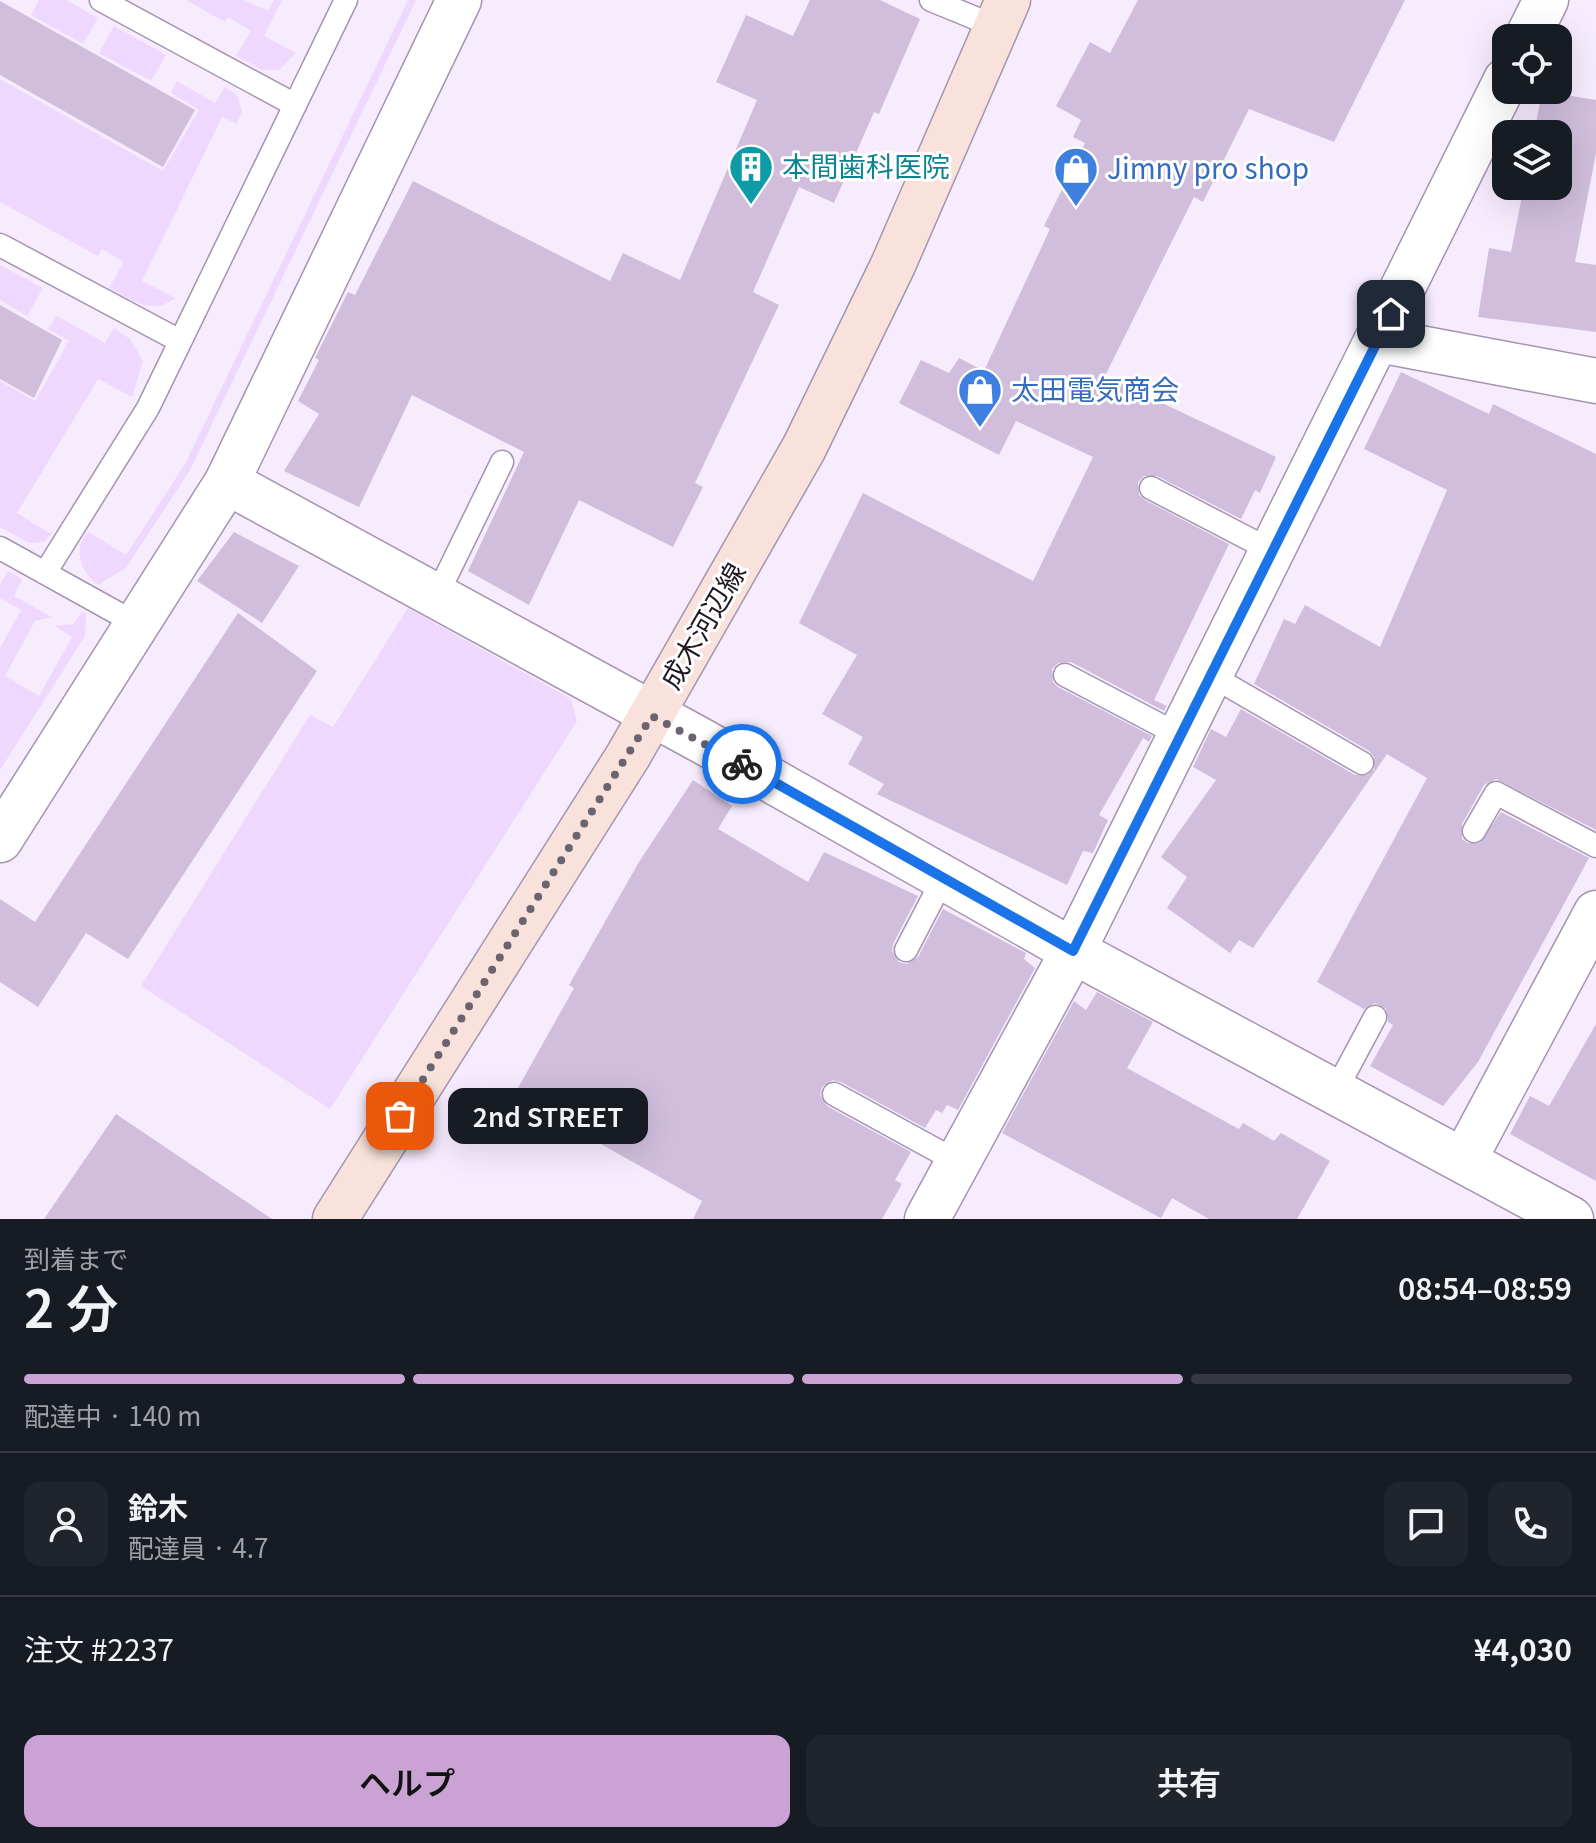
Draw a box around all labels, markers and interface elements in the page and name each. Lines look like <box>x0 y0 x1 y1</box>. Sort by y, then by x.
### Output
map controls <box>1492 24 1572 200</box>
button: locate <box>1492 24 1572 104</box>
button: layers <box>1492 120 1572 200</box>
building icon: 本間歯科医院 <box>727 143 775 206</box>
place label: 本間歯科医院 <box>782 145 950 185</box>
shop icon: Jimny pro shop <box>1052 145 1100 208</box>
place label: Jimny pro shop <box>1107 147 1309 187</box>
pin <box>1357 280 1425 348</box>
icon: home <box>1369 292 1413 336</box>
shop icon: 太田電気商会 <box>956 366 1004 429</box>
place label: 太田電気商会 <box>1011 368 1179 408</box>
street label: 成木河辺線 <box>649 554 754 696</box>
courier <box>702 724 782 804</box>
icon: bike <box>720 742 764 786</box>
pin <box>366 1082 434 1150</box>
callout: 2nd STREET <box>448 1088 648 1144</box>
icon: bag <box>378 1094 422 1138</box>
text: 2nd STREET <box>473 1097 623 1134</box>
text: 到着まで <box>24 1239 128 1276</box>
text: 08:54–08:59 <box>1398 1265 1572 1309</box>
text: 2 分 <box>24 1268 118 1343</box>
text: 配達中 · 140 m <box>24 1396 201 1433</box>
button: person <box>24 1482 108 1566</box>
button: chat <box>1384 1482 1468 1566</box>
button: phone <box>1488 1482 1572 1566</box>
text: 鈴木 <box>128 1484 188 1528</box>
text: 配達員 · 4.7 <box>128 1528 268 1565</box>
text: 注文 #2237 <box>24 1626 174 1670</box>
text: ¥4,030 <box>1474 1626 1572 1670</box>
button: ヘルプ <box>24 1735 790 1827</box>
button: 共有 <box>806 1735 1572 1827</box>

